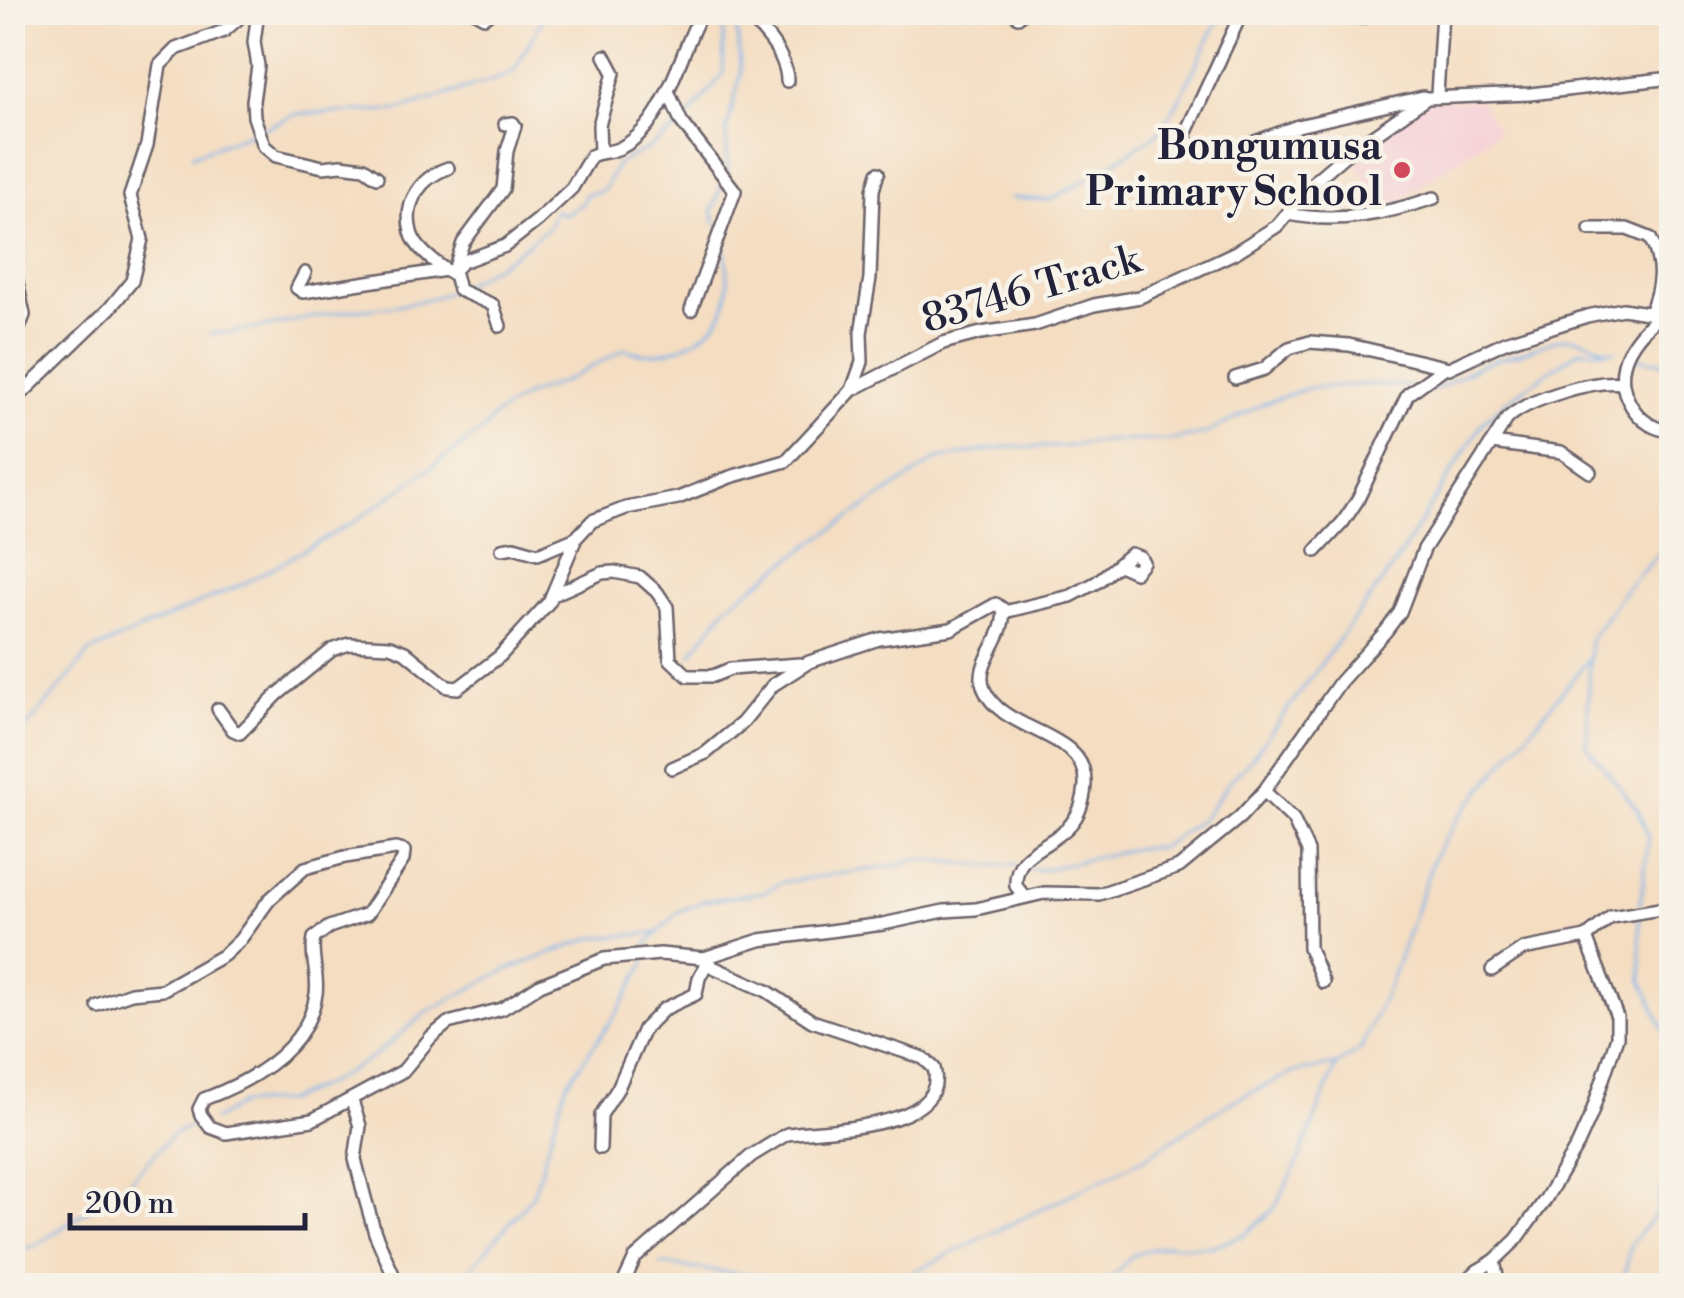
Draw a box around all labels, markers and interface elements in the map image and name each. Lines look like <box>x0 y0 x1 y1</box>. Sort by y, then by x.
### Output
place label: Bongumusa Primary School <box>1085 122 1382 218</box>
marker: Bongumusa Primary School <box>1391 159 1413 181</box>
street label: 83746 Track <box>916 234 1148 345</box>
scale bar <box>70 1168 305 1230</box>
text: 200 m <box>85 1185 174 1223</box>

